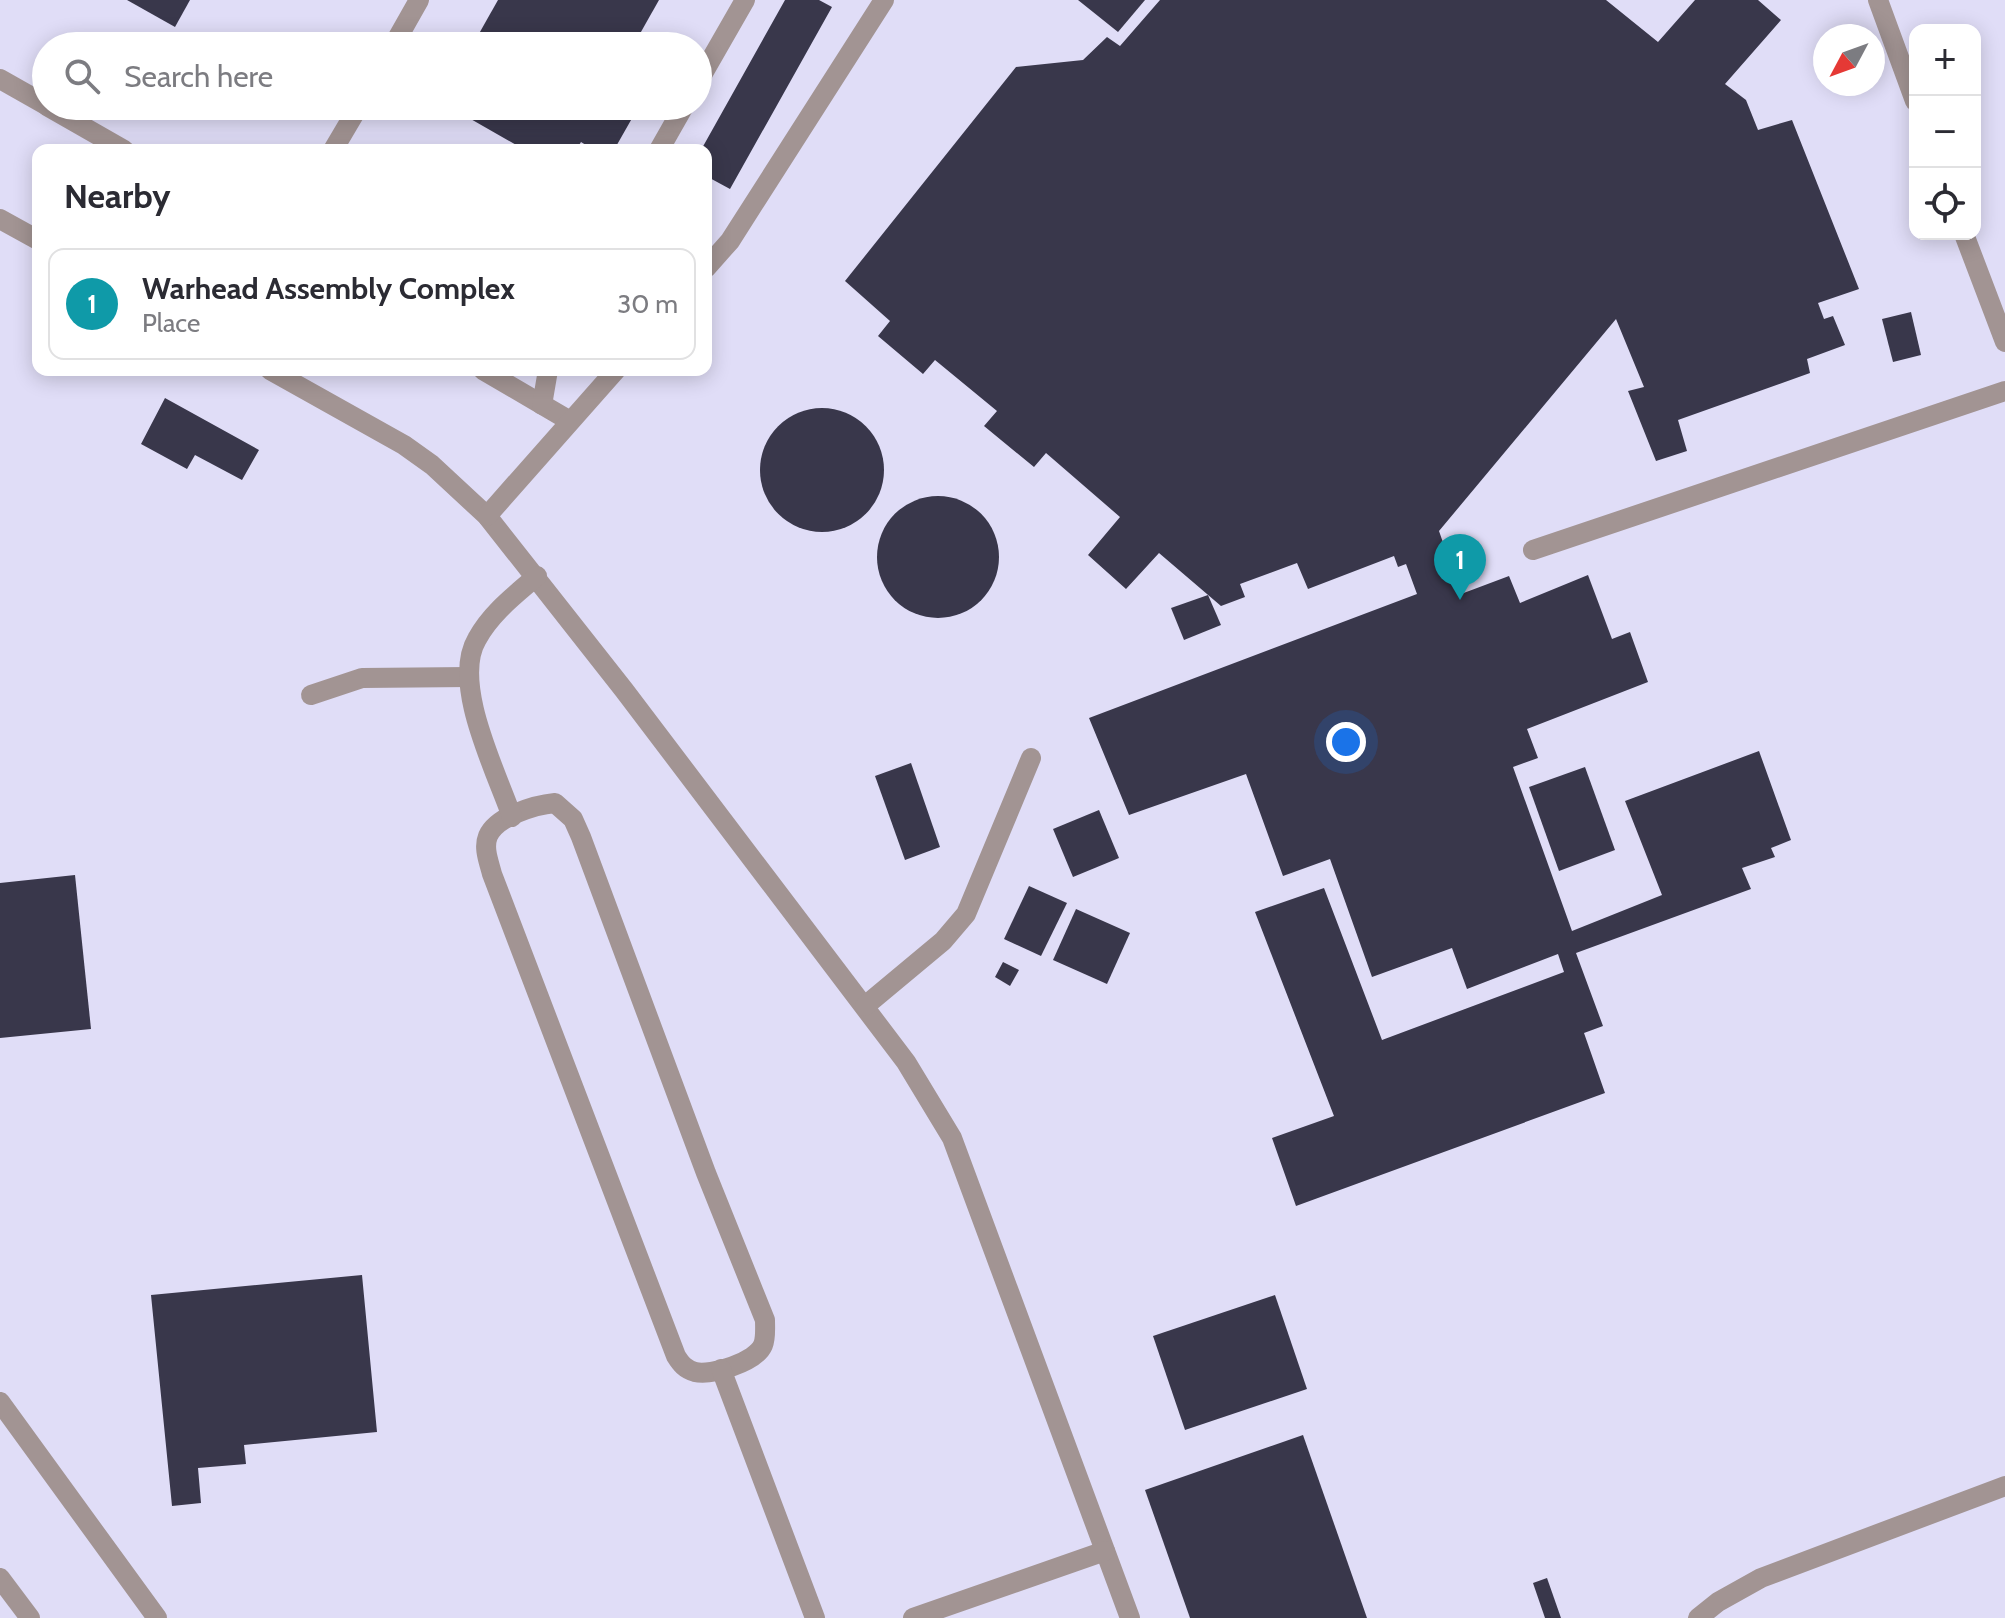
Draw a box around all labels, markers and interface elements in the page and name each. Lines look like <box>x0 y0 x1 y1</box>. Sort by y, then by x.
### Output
north arrow <box>1813 24 1885 96</box>
map controls <box>1909 24 1981 240</box>
button: + <box>1909 24 1981 96</box>
search box <box>32 32 712 120</box>
icon: search <box>60 54 104 98</box>
text: Search here <box>124 58 273 95</box>
button: − <box>1909 96 1981 168</box>
button: locate <box>1909 168 1981 240</box>
text: Nearby <box>64 175 171 217</box>
text: Warhead Assembly Complex <box>142 270 515 307</box>
text: 1 <box>87 288 97 320</box>
text: 30 m <box>617 288 678 320</box>
text: Place <box>142 307 200 339</box>
pin: 1 <box>1434 534 1486 600</box>
your location <box>1326 722 1366 762</box>

